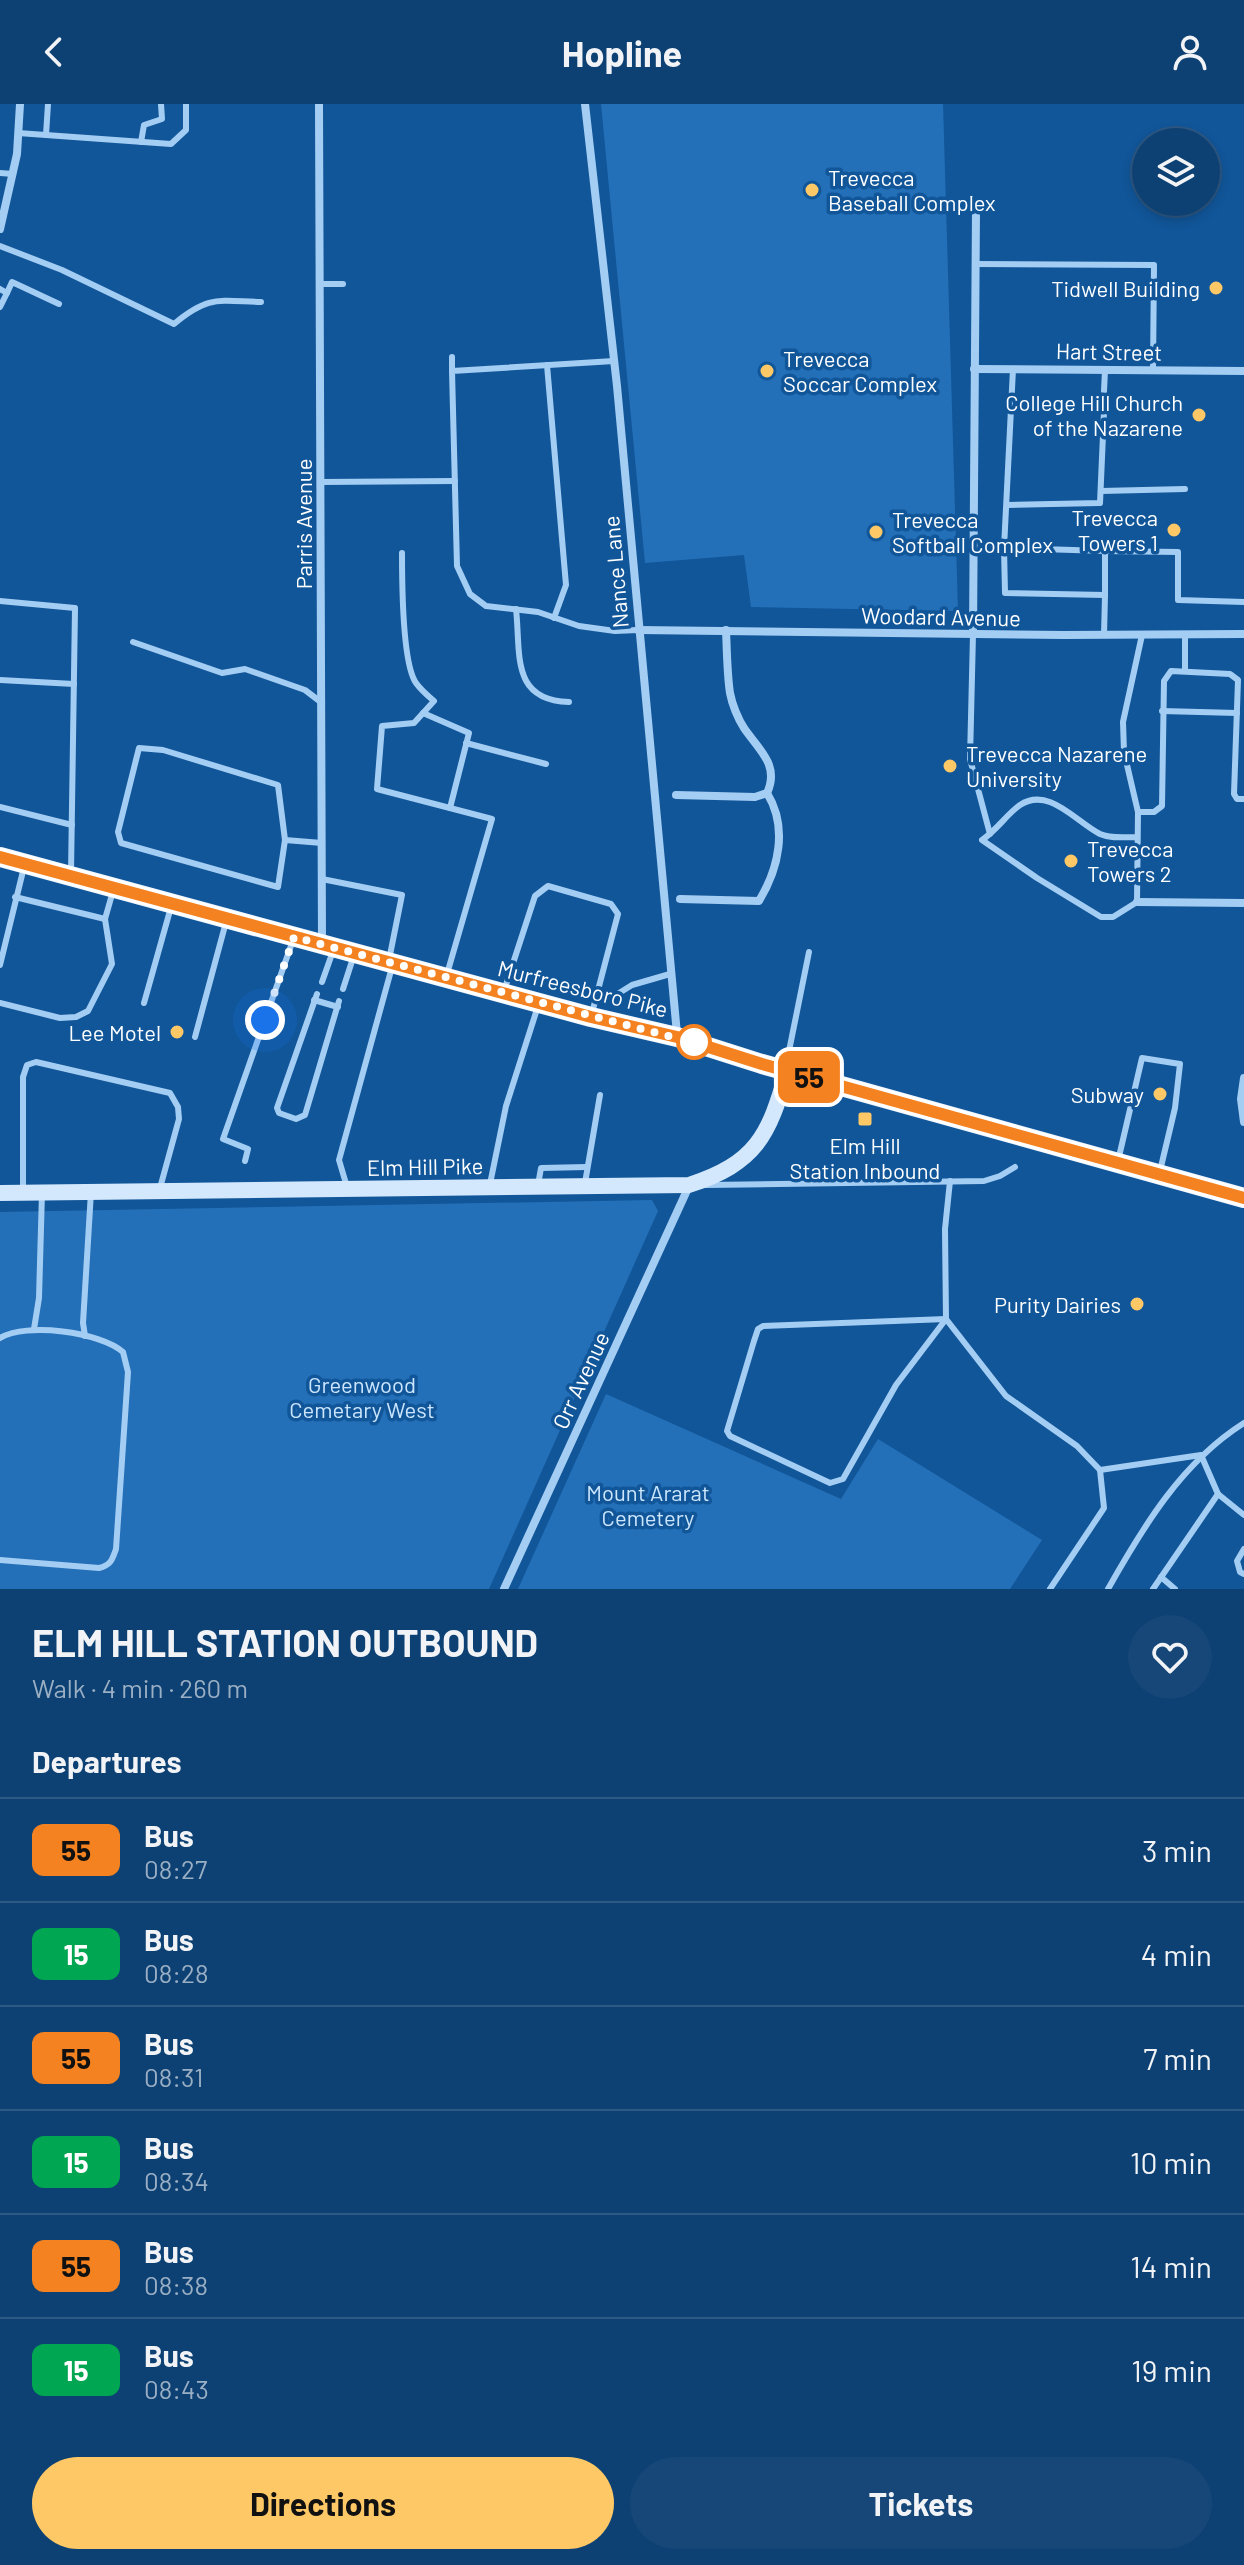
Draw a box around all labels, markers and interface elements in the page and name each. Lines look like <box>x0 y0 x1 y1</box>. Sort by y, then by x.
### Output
icon: back <box>32 30 76 74</box>
icon: person <box>1168 30 1212 74</box>
text: Hopline <box>562 31 682 74</box>
map controls <box>1132 128 1220 216</box>
button: layers <box>1132 128 1220 216</box>
place label: Trevecca Baseball Complex <box>828 164 996 215</box>
marker: Trevecca Baseball Complex <box>803 181 821 199</box>
place label: Tidwell Building <box>1051 275 1200 301</box>
marker: Tidwell Building <box>1207 279 1225 297</box>
street label: Hart Street <box>1056 337 1162 365</box>
place label: Trevecca Soccar Complex <box>783 345 937 396</box>
marker: Trevecca Soccar Complex <box>758 362 776 380</box>
place label: College Hill Church of the Nazarene <box>1005 389 1183 440</box>
marker: College Hill Church of the Nazarene <box>1190 406 1208 424</box>
street label: Parris Avenue <box>290 459 316 589</box>
place label: Trevecca Towers 1 <box>1071 504 1158 555</box>
place label: Trevecca Softball Complex <box>892 506 1053 557</box>
street label: Nance Lane <box>597 515 633 629</box>
marker: Trevecca Towers 1 <box>1165 521 1183 539</box>
marker: Trevecca Softball Complex <box>867 523 885 541</box>
street label: Woodard Avenue <box>861 602 1021 630</box>
place label: Trevecca Nazarene University <box>966 740 1147 791</box>
marker: Trevecca Nazarene University <box>941 757 959 775</box>
place label: Trevecca Towers 2 <box>1087 835 1174 886</box>
marker: Trevecca Towers 2 <box>1062 852 1080 870</box>
street label: Murfreesboro Pike <box>495 954 671 1022</box>
your location <box>245 1000 285 1040</box>
place label: Lee Motel <box>69 1019 161 1045</box>
marker: Lee Motel <box>168 1023 186 1041</box>
unlabelled marker <box>677 1025 711 1059</box>
line badge: 55 <box>773 1051 845 1103</box>
text: 55 <box>794 1060 824 1094</box>
place label: Subway <box>1071 1081 1144 1107</box>
marker: Subway <box>1151 1085 1169 1103</box>
marker: Elm Hill Station Inbound <box>856 1110 874 1128</box>
place label: Elm Hill Station Inbound <box>790 1132 940 1183</box>
street label: Elm Hill Pike <box>367 1152 483 1180</box>
place label: Purity Dairies <box>994 1291 1121 1317</box>
marker: Purity Dairies <box>1128 1295 1146 1313</box>
street label: Orr Avenue <box>546 1327 614 1433</box>
park label: Greenwood Cemetary West <box>289 1371 435 1422</box>
park label: Mount Ararat Cemetery <box>586 1479 710 1530</box>
button: heart <box>1128 1615 1212 1699</box>
text: ELM HILL STATION OUTBOUND <box>32 1619 538 1665</box>
text: Walk · 4 min · 260 m <box>32 1672 248 1703</box>
text: Departures <box>32 1743 182 1779</box>
text: Bus <box>144 1817 194 1853</box>
text: 3 min <box>1142 1832 1212 1868</box>
text: 55 <box>61 1833 91 1867</box>
text: 08:27 <box>144 1853 207 1884</box>
text: Bus <box>144 1921 194 1957</box>
text: 4 min <box>1141 1936 1212 1972</box>
text: 15 <box>63 1937 89 1971</box>
text: 08:28 <box>144 1957 209 1988</box>
text: Bus <box>144 2025 194 2061</box>
text: 7 min <box>1143 2040 1212 2076</box>
text: 55 <box>61 2041 91 2075</box>
text: 08:31 <box>144 2061 203 2092</box>
text: Bus <box>144 2129 194 2165</box>
text: 10 min <box>1130 2144 1212 2180</box>
text: 15 <box>63 2145 89 2179</box>
text: 08:34 <box>144 2165 209 2196</box>
text: Bus <box>144 2233 194 2269</box>
text: 14 min <box>1130 2248 1212 2284</box>
text: 55 <box>61 2249 91 2283</box>
text: 08:38 <box>144 2269 208 2300</box>
text: Bus <box>144 2337 194 2373</box>
text: 19 min <box>1131 2352 1212 2388</box>
text: 15 <box>63 2353 89 2387</box>
text: 08:43 <box>144 2373 209 2404</box>
button: Directions <box>32 2457 614 2549</box>
button: Tickets <box>630 2457 1212 2549</box>

